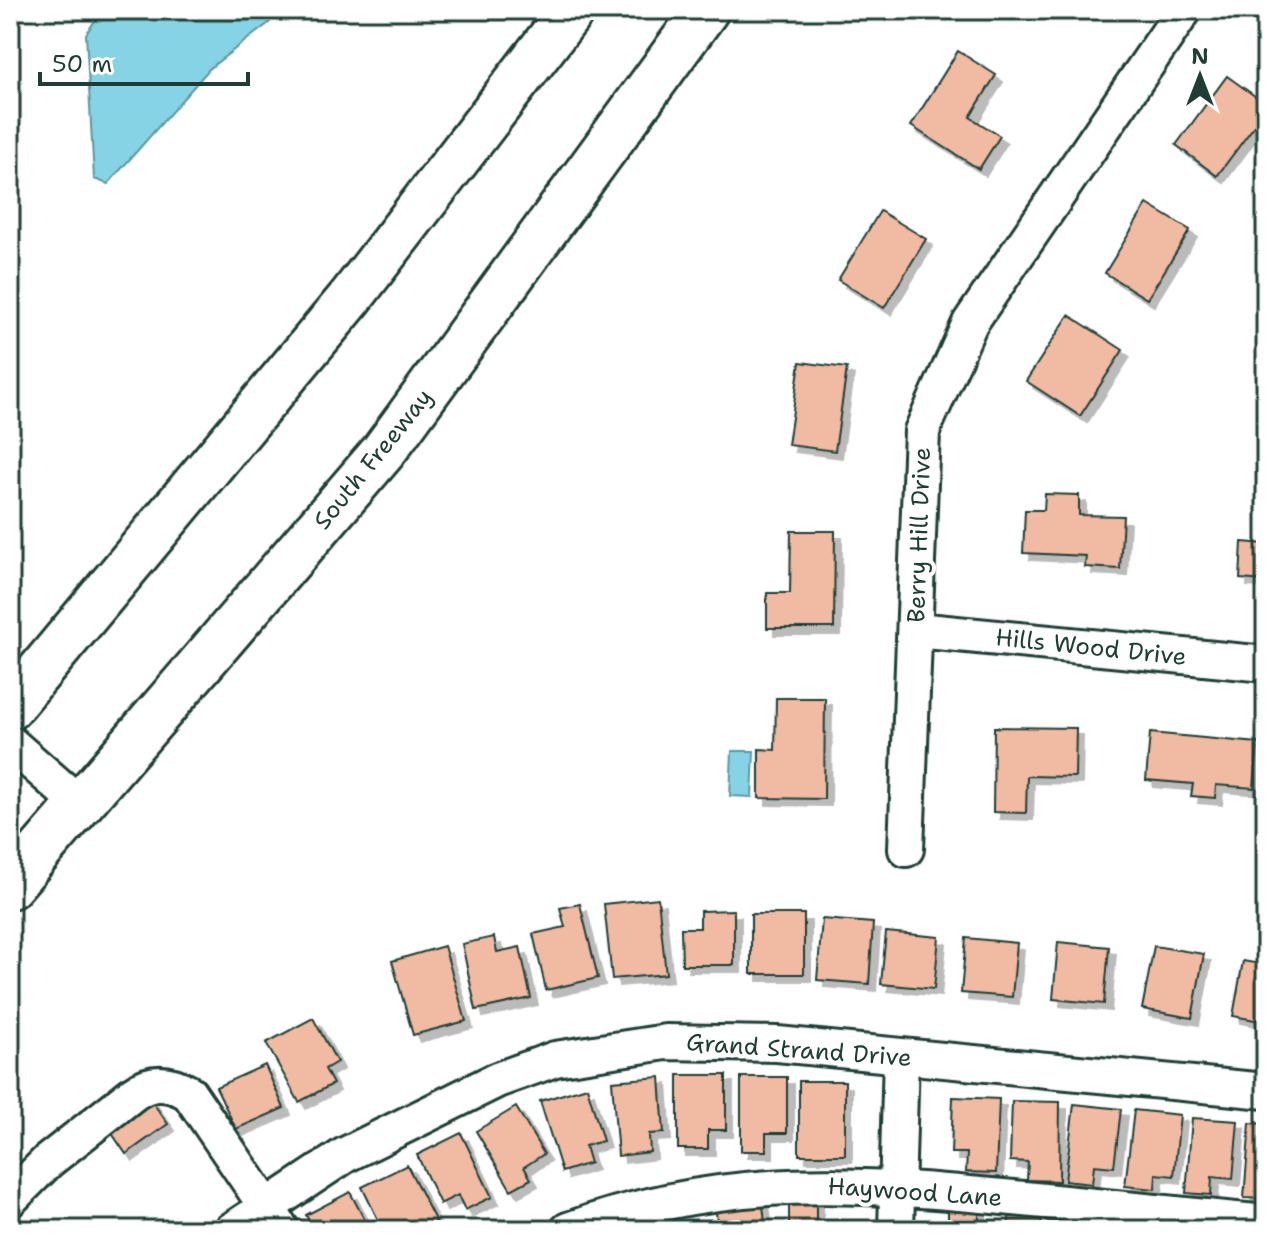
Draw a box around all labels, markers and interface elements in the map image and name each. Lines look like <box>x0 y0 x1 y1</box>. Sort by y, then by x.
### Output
scale bar <box>40 36 248 86</box>
north arrow <box>1160 36 1240 116</box>
text: N <box>1191 42 1209 71</box>
text: 50 m <box>52 48 112 80</box>
street label: South Freeway <box>306 382 440 536</box>
street label: Berry Hill Drive <box>900 447 938 623</box>
street label: Hills Wood Drive <box>994 621 1188 673</box>
street label: Grand Strand Drive <box>685 1026 913 1074</box>
street label: Haywood Lane <box>827 1170 1003 1214</box>

